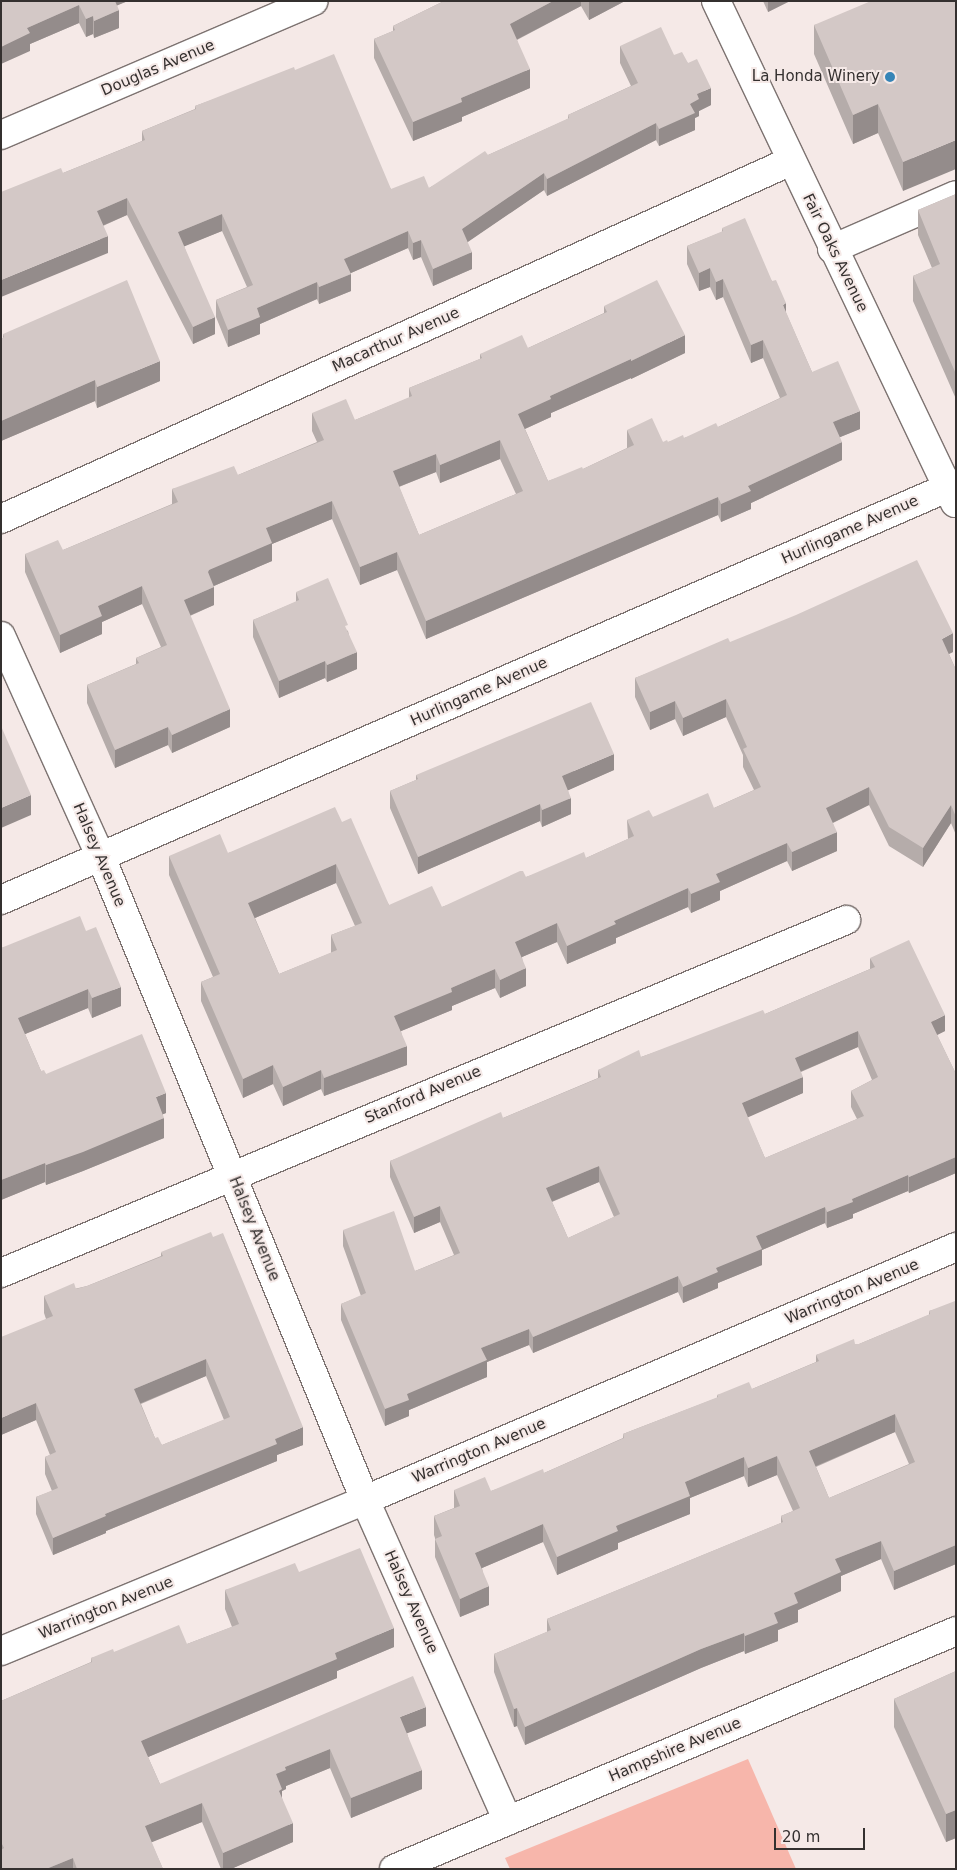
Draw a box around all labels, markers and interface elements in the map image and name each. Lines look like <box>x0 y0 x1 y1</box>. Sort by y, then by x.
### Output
street label: Douglas Avenue <box>99 36 217 100</box>
place label: La Honda Winery <box>752 68 880 86</box>
marker: La Honda Winery <box>884 71 896 83</box>
street label: Fair Oaks Avenue <box>799 191 871 315</box>
street label: Macarthur Avenue <box>330 304 462 376</box>
street label: Hurlingame Avenue <box>779 492 921 568</box>
street label: Hurlingame Avenue <box>408 654 550 730</box>
street label: Halsey Avenue <box>69 800 129 910</box>
street label: Stanford Avenue <box>362 1062 484 1128</box>
street label: Halsey Avenue <box>225 1174 283 1284</box>
street label: Warrington Avenue <box>782 1256 922 1328</box>
street label: Warrington Avenue <box>409 1415 549 1487</box>
street label: Halsey Avenue <box>380 1548 442 1656</box>
street label: Warrington Avenue <box>36 1573 176 1643</box>
street label: Hampshire Avenue <box>606 1714 744 1786</box>
scale bar <box>777 1818 868 1850</box>
text: 20 m <box>782 1828 820 1846</box>

